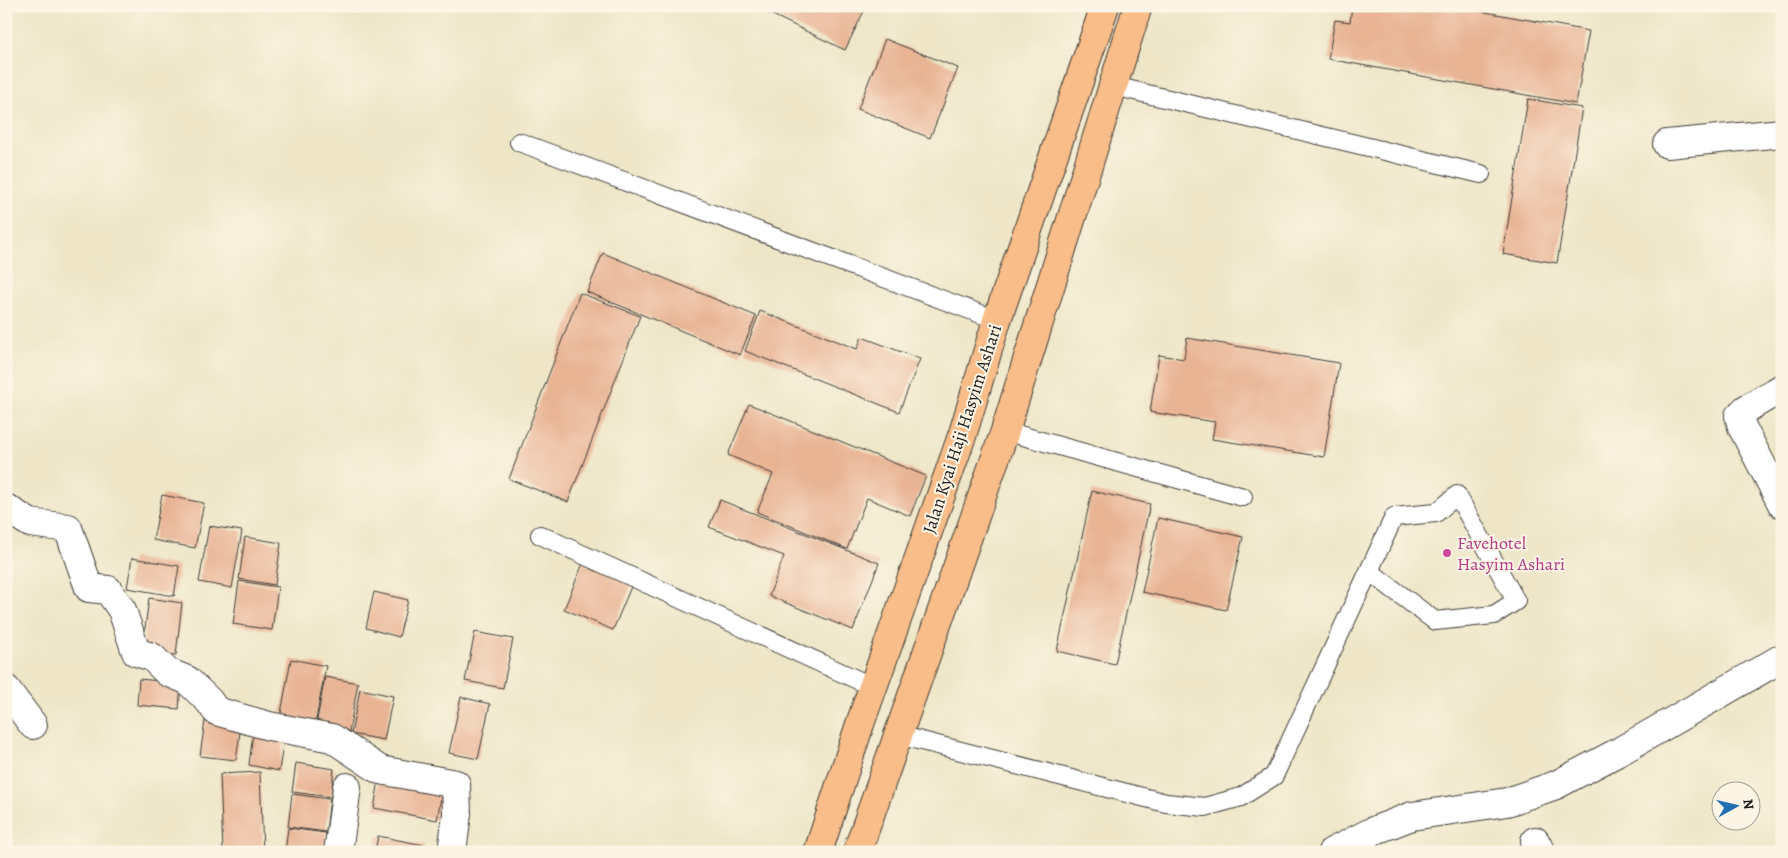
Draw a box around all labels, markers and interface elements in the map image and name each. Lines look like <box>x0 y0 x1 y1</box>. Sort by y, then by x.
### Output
street label: Jalan Kyai Haji Hasyim Ashari <box>917 321 1007 537</box>
place label: Favehotel Hasyim Ashari <box>1457 531 1565 576</box>
marker: Favehotel Hasyim Ashari <box>1441 547 1453 559</box>
north arrow <box>1710 780 1760 830</box>
text: N <box>1738 798 1758 811</box>

